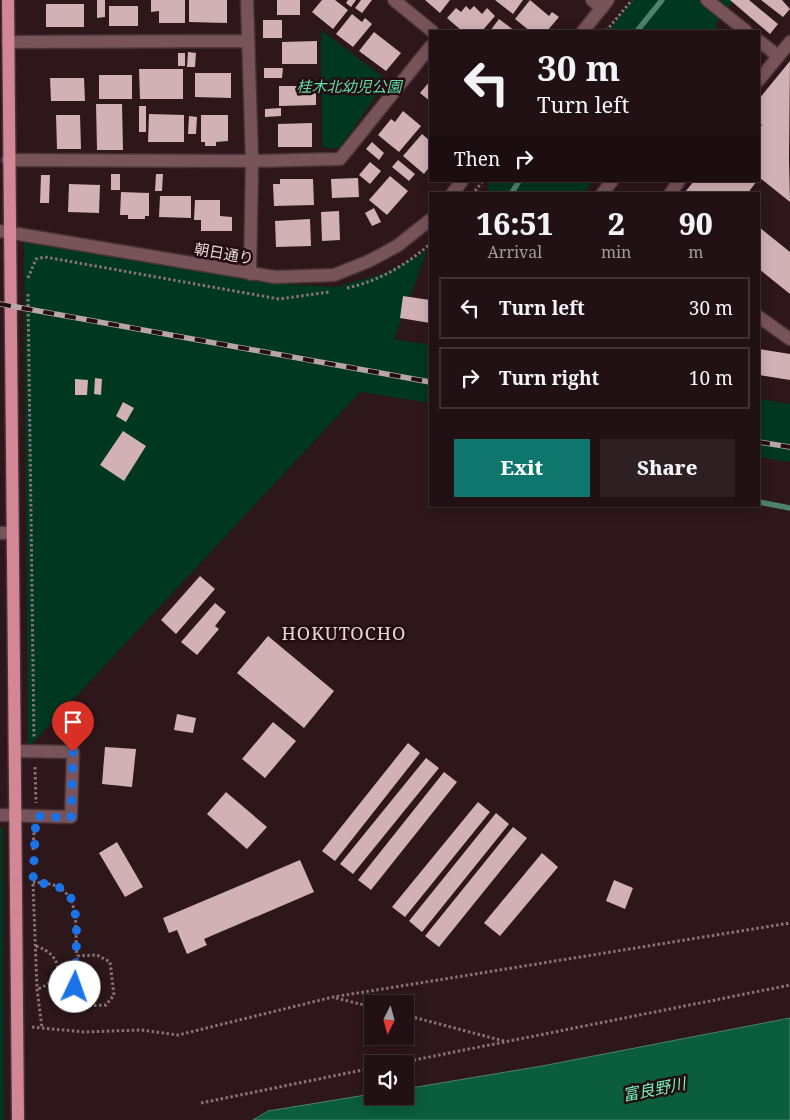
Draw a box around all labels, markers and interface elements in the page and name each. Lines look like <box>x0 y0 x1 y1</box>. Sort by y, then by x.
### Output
text: 30 m <box>537 44 620 91</box>
icon: left <box>454 50 519 115</box>
park label: 桂木北幼児公園 <box>296 76 403 96</box>
text: Turn left <box>537 89 629 119</box>
icon: right <box>510 145 538 173</box>
text: Then <box>454 146 500 172</box>
text: 16:51 <box>476 203 554 244</box>
text: 2 <box>608 203 625 244</box>
text: 90 <box>679 203 713 244</box>
street label: 朝日通り <box>193 238 255 268</box>
text: Arrival <box>488 241 542 263</box>
text: min <box>601 241 631 263</box>
text: m <box>688 241 703 263</box>
icon: left <box>456 294 484 322</box>
text: Turn left <box>499 295 585 321</box>
text: 30 m <box>689 295 733 321</box>
icon: right <box>456 364 484 392</box>
text: Turn right <box>499 365 599 391</box>
text: 10 m <box>689 365 733 391</box>
button: Exit <box>454 439 590 497</box>
button: Share <box>600 439 735 497</box>
district label: HOKUTOCHO <box>282 621 406 645</box>
pin <box>52 701 94 752</box>
icon: arrive <box>59 708 87 736</box>
position arrow <box>48 960 100 1012</box>
north arrow <box>364 995 414 1045</box>
map controls <box>364 995 414 1105</box>
button: sound <box>364 1055 414 1105</box>
water label: 富良野川 <box>620 1072 689 1106</box>

